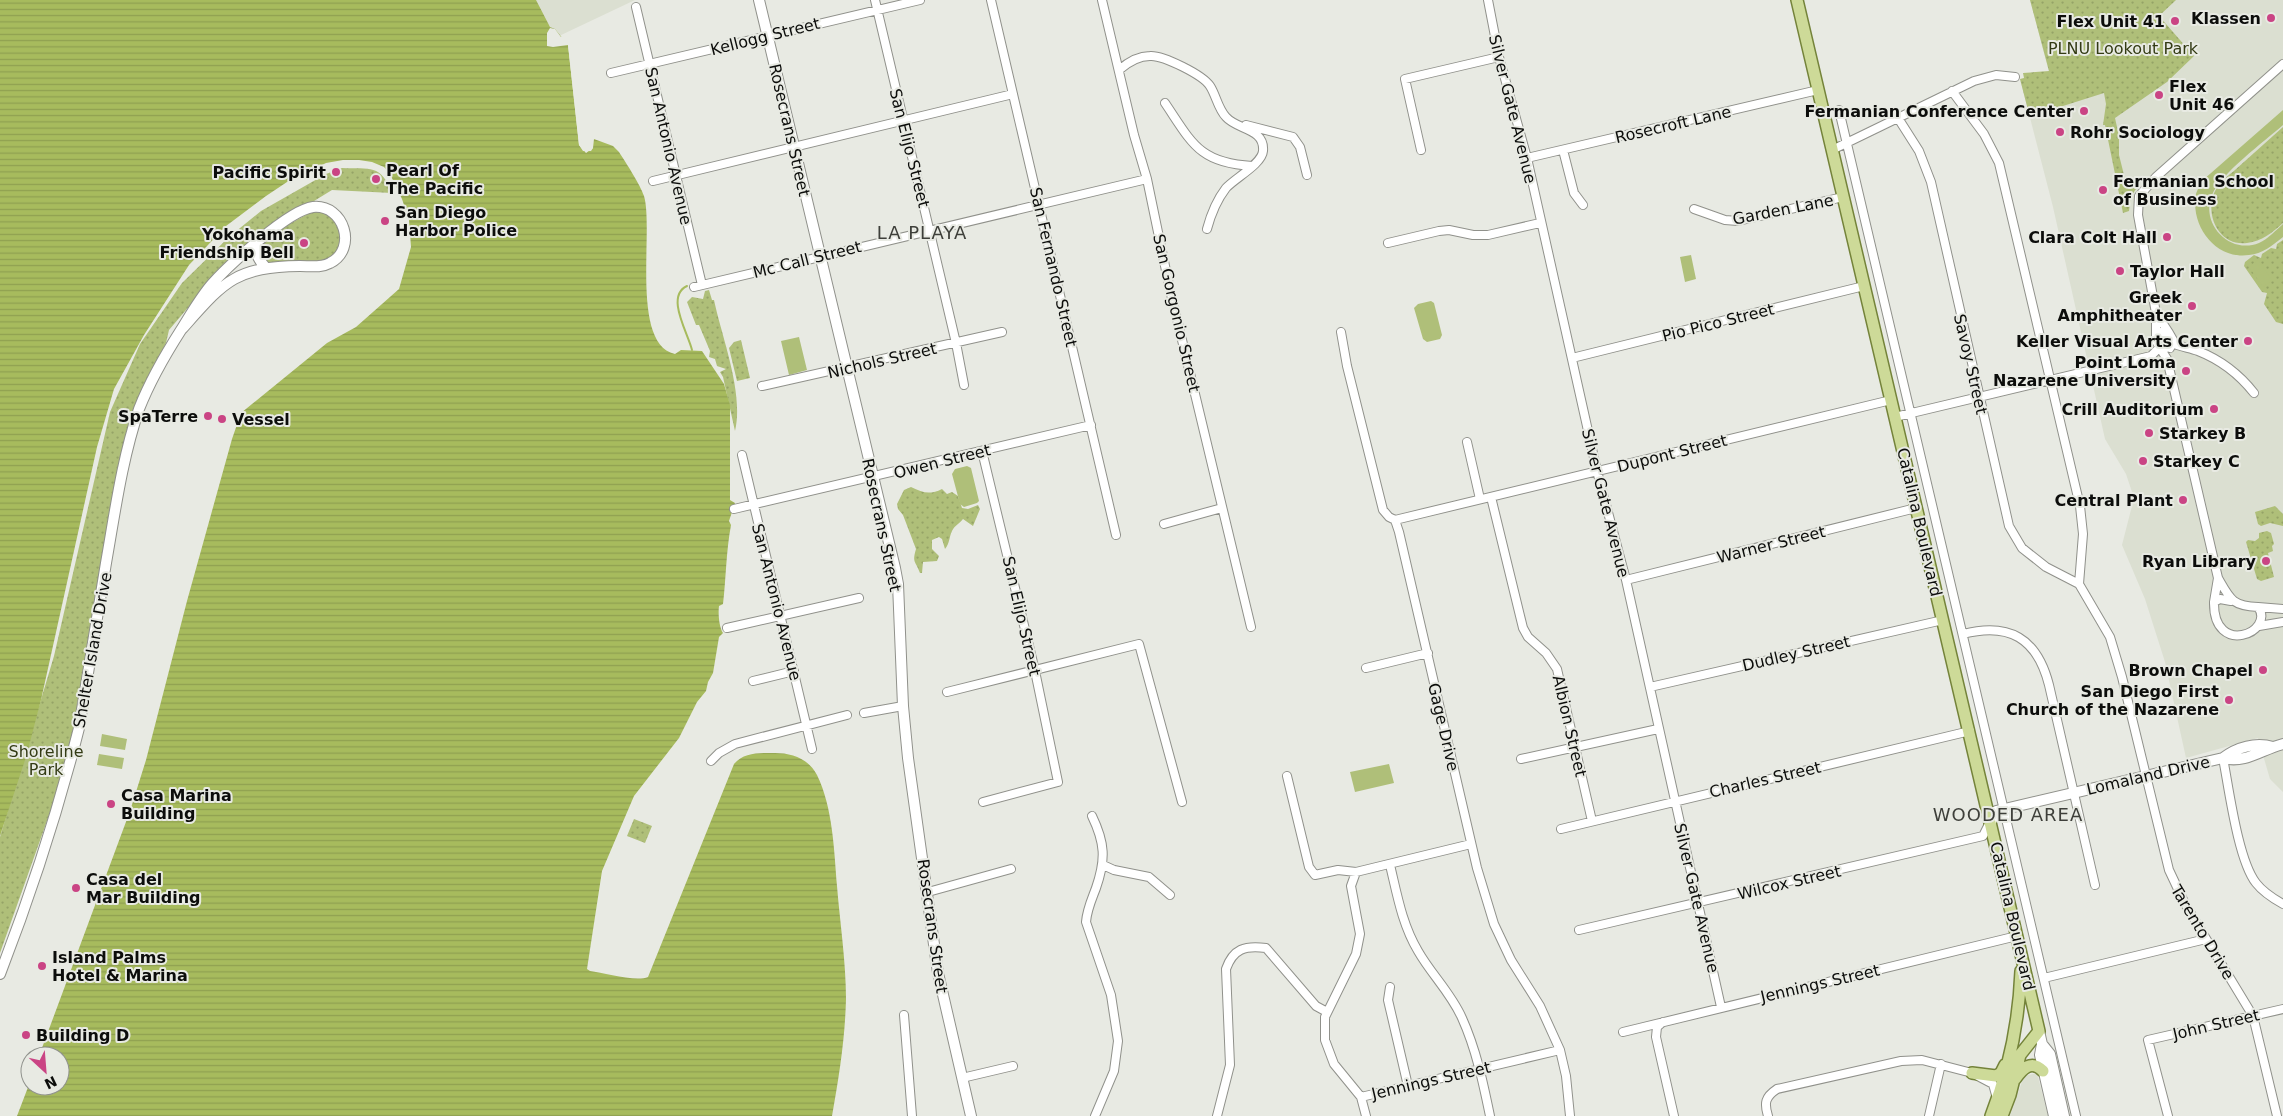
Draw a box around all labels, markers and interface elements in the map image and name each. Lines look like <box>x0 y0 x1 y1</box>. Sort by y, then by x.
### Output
place label: Klassen <box>2191 9 2261 28</box>
place label: Flex Unit 41 <box>2056 12 2165 31</box>
marker: Klassen <box>2265 12 2277 24</box>
street label: Kellogg Street <box>708 14 822 59</box>
marker: Flex Unit 41 <box>2169 15 2181 27</box>
street label: Silver Gate Avenue <box>1485 33 1540 186</box>
park label: PLNU Lookout Park <box>2048 39 2199 58</box>
street label: Rosecrans Street <box>765 62 814 198</box>
street label: San Antonio Avenue <box>641 65 696 227</box>
place label: Flex Unit 46 <box>2169 77 2234 114</box>
street label: San Elijo Street <box>886 87 934 210</box>
marker: Flex Unit 46 <box>2153 89 2165 101</box>
street label: Rosecroft Lane <box>1613 102 1733 147</box>
place label: Fermanian Conference Center <box>1805 102 2074 121</box>
marker: Fermanian Conference Center <box>2078 105 2090 117</box>
place label: Rohr Sociology <box>2070 123 2206 142</box>
marker: Rohr Sociology <box>2054 126 2066 138</box>
place label: Pearl Of The Pacific <box>386 161 483 198</box>
place label: Pacific Spirit <box>213 163 326 182</box>
marker: Pacific Spirit <box>330 166 342 178</box>
place label: Fermanian School of Business <box>2113 172 2274 209</box>
marker: Pearl Of The Pacific <box>370 173 382 185</box>
marker: Fermanian School of Business <box>2097 184 2109 196</box>
street label: San Fernando Street <box>1026 185 1081 349</box>
street label: Garden Lane <box>1731 190 1835 229</box>
place label: San Diego Harbor Police <box>395 203 517 240</box>
marker: San Diego Harbor Police <box>379 215 391 227</box>
district label: LA PLAYA <box>877 222 967 243</box>
place label: Yokohama Friendship Bell <box>160 225 294 262</box>
place label: Clara Colt Hall <box>2028 228 2157 247</box>
marker: Clara Colt Hall <box>2161 231 2173 243</box>
street label: San Gorgonio Street <box>1149 232 1204 394</box>
marker: Yokohama Friendship Bell <box>298 237 310 249</box>
street label: Mc Call Street <box>751 237 863 282</box>
place label: Taylor Hall <box>2130 262 2225 281</box>
marker: Taylor Hall <box>2114 265 2126 277</box>
place label: Greek Amphitheater <box>2058 288 2182 325</box>
street label: Pio Pico Street <box>1660 299 1776 346</box>
marker: Greek Amphitheater <box>2186 300 2198 312</box>
street label: Savoy Street <box>1950 312 1991 416</box>
place label: Keller Visual Arts Center <box>2016 332 2238 351</box>
marker: Keller Visual Arts Center <box>2242 335 2254 347</box>
street label: Nichols Street <box>826 339 939 382</box>
place label: Point Loma Nazarene University <box>1993 353 2177 390</box>
marker: Point Loma Nazarene University <box>2180 365 2192 377</box>
place label: Crill Auditorium <box>2062 400 2204 419</box>
marker: Crill Auditorium <box>2208 403 2220 415</box>
place label: SpaTerre <box>118 407 198 426</box>
marker: SpaTerre <box>202 410 214 422</box>
place label: Vessel <box>232 410 290 429</box>
marker: Vessel <box>216 413 228 425</box>
place label: Starkey B <box>2159 424 2246 443</box>
street label: Silver Gate Avenue <box>1578 427 1633 580</box>
marker: Starkey B <box>2143 427 2155 439</box>
street label: Dupont Street <box>1615 431 1729 476</box>
street label: Owen Street <box>892 440 993 483</box>
street label: Catalina Boulevard <box>1893 446 1946 598</box>
place label: Starkey C <box>2153 452 2240 471</box>
marker: Starkey C <box>2137 455 2149 467</box>
street label: Rosecrans Street <box>858 457 905 593</box>
place label: Central Plant <box>2055 491 2173 510</box>
marker: Central Plant <box>2177 494 2189 506</box>
street label: San Antonio Avenue <box>748 522 805 683</box>
street label: Warner Street <box>1715 522 1827 567</box>
place label: Ryan Library <box>2142 552 2257 571</box>
street label: San Elijo Street <box>999 554 1045 678</box>
marker: Ryan Library <box>2260 555 2272 567</box>
street label: Shelter Island Drive <box>69 571 116 729</box>
street label: Dudley Street <box>1740 632 1852 675</box>
place label: Brown Chapel <box>2128 661 2253 680</box>
marker: Brown Chapel <box>2257 664 2269 676</box>
street label: Albion Street <box>1549 673 1590 779</box>
street label: Gage Drive <box>1424 681 1463 773</box>
place label: San Diego First Church of the Nazarene <box>2006 682 2219 719</box>
marker: San Diego First Church of the Nazarene <box>2223 694 2235 706</box>
park label: Shoreline Park <box>8 742 84 779</box>
street label: Lomaland Drive <box>2085 752 2212 799</box>
street label: Charles Street <box>1707 757 1823 802</box>
place label: Casa Marina Building <box>121 786 232 823</box>
marker: Casa Marina Building <box>105 798 117 810</box>
district label: WOODED AREA <box>1933 804 2083 825</box>
street label: Silver Gate Avenue <box>1670 821 1723 975</box>
street label: Catalina Boulevard <box>1986 840 2039 992</box>
street label: Rosecrans Street <box>914 858 951 995</box>
street label: Wilcox Street <box>1736 861 1843 904</box>
place label: Casa del Mar Building <box>86 870 201 907</box>
street label: Tarento Drive <box>2166 881 2238 983</box>
marker: Casa del Mar Building <box>70 882 82 894</box>
place label: Island Palms Hotel & Marina <box>52 948 188 985</box>
marker: Island Palms Hotel & Marina <box>36 960 48 972</box>
street label: Jennings Street <box>1758 961 1882 1007</box>
street label: John Street <box>2170 1005 2261 1044</box>
place label: Building D <box>36 1026 129 1045</box>
marker: Building D <box>20 1029 32 1041</box>
north arrow <box>20 1046 70 1096</box>
street label: Jennings Street <box>1369 1058 1493 1104</box>
text: N <box>42 1073 59 1092</box>

